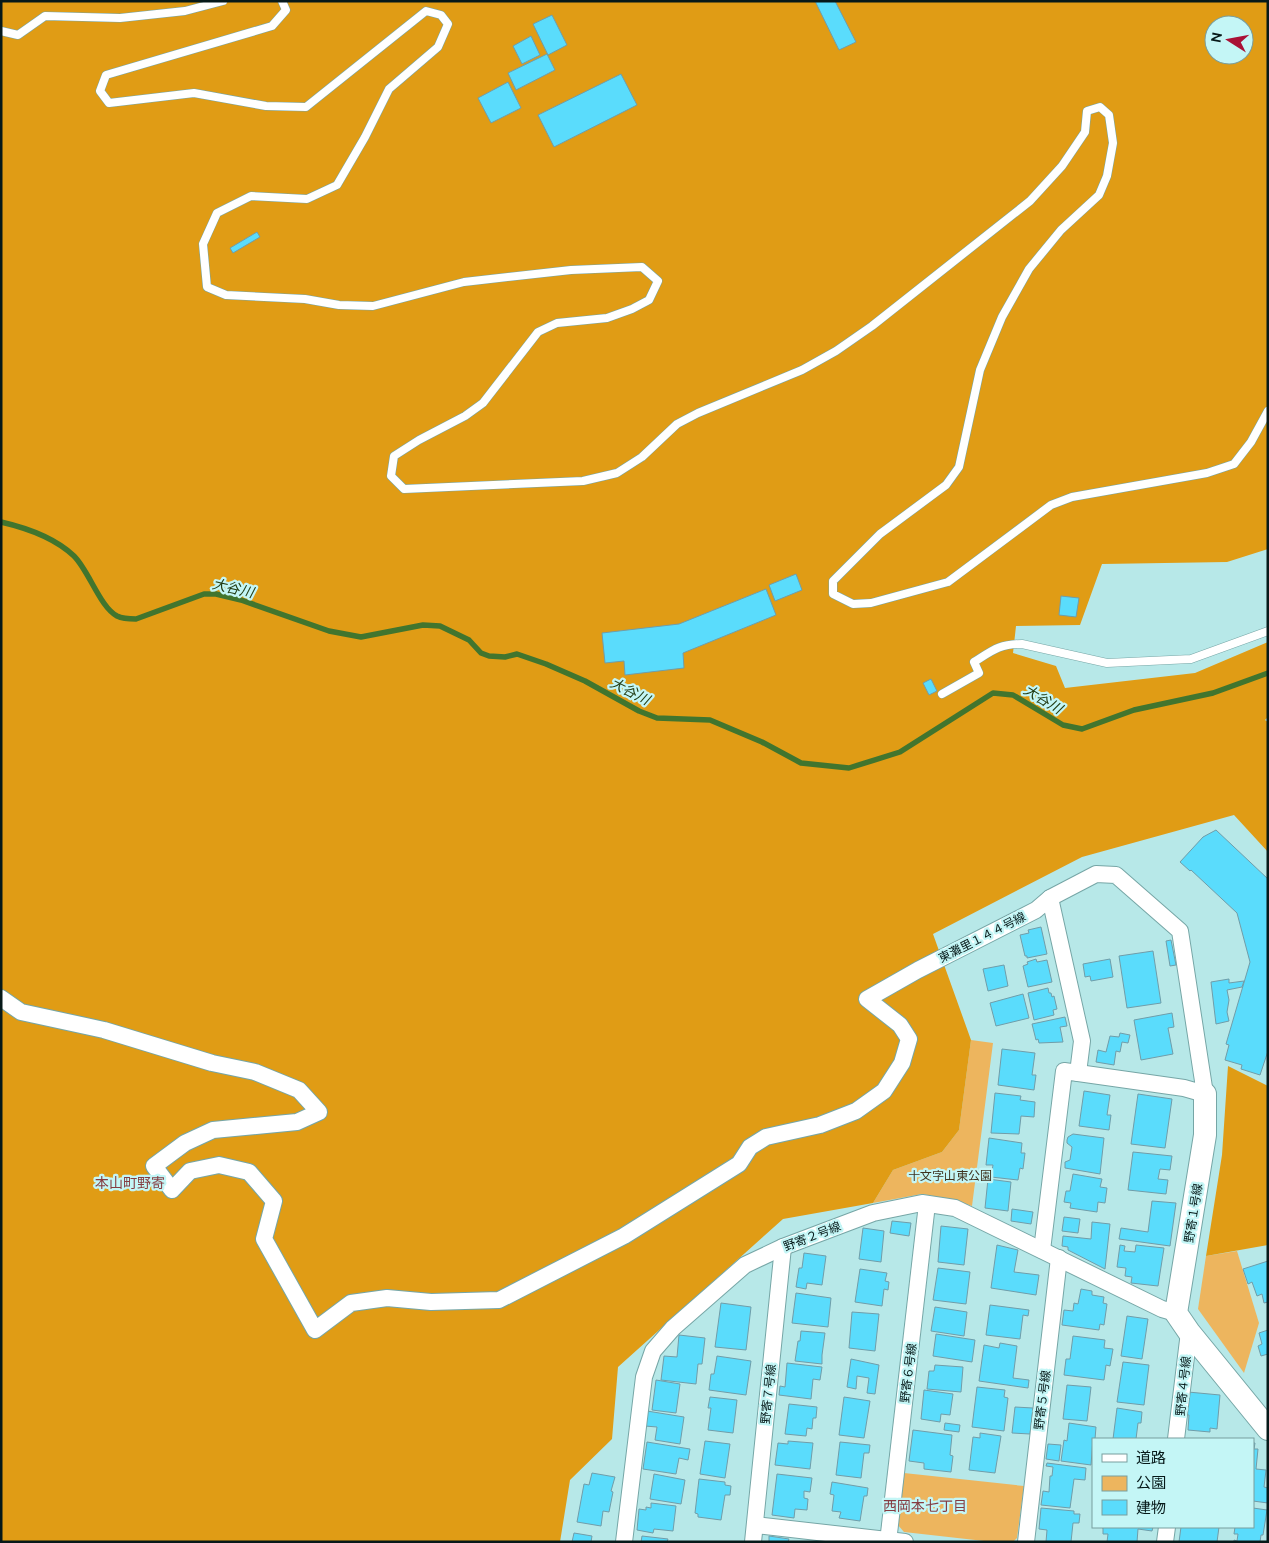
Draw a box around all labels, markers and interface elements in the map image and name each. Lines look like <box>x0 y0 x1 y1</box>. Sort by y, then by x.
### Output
north arrow <box>1204 15 1254 65</box>
text: N <box>1207 31 1225 44</box>
water label: 大谷川 <box>211 575 257 601</box>
water label: 大谷川 <box>608 674 654 709</box>
water label: 大谷川 <box>1021 681 1067 718</box>
street label: 東灘里１４４号線 <box>936 909 1028 965</box>
park label: 十文字山東公園 <box>908 1169 992 1182</box>
district label: 本山町野寄 <box>95 1175 165 1191</box>
street label: 野寄１号線 <box>1182 1182 1204 1244</box>
street label: 野寄２号線 <box>782 1219 842 1253</box>
street label: 野寄６号線 <box>898 1342 918 1404</box>
street label: 野寄４号線 <box>1173 1355 1193 1417</box>
street label: 野寄７号線 <box>758 1363 778 1425</box>
street label: 野寄５号線 <box>1032 1369 1052 1431</box>
legend <box>1092 1438 1254 1528</box>
text: 道路 <box>1136 1449 1166 1466</box>
text: 公園 <box>1136 1474 1166 1491</box>
district label: 西岡本七丁目 <box>883 1498 967 1514</box>
text: 建物 <box>1136 1499 1166 1516</box>

